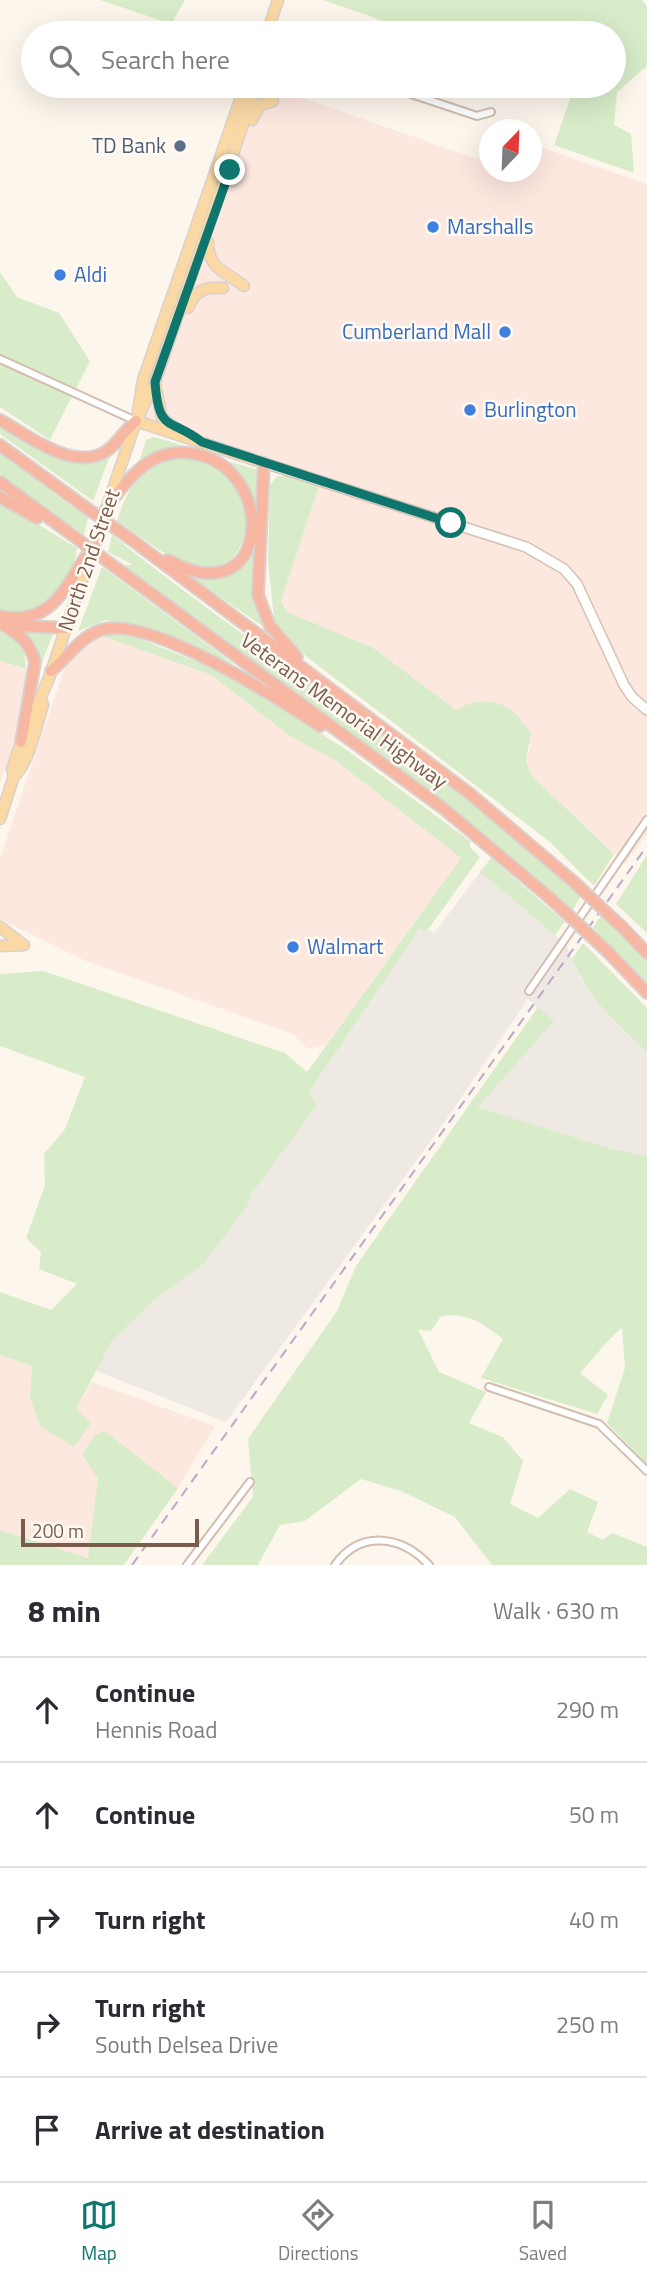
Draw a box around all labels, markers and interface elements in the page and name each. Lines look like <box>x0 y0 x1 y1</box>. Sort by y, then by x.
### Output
search box <box>21 21 626 98</box>
text: Search here <box>101 40 230 79</box>
icon: search <box>45 41 83 79</box>
north arrow <box>479 119 542 182</box>
place label: TD Bank <box>92 129 166 161</box>
marker: TD Bank <box>172 138 188 154</box>
route end <box>214 154 245 185</box>
place label: Marshalls <box>447 210 533 242</box>
marker: Marshalls <box>425 219 441 235</box>
place label: Aldi <box>74 258 107 290</box>
marker: Aldi <box>52 267 68 283</box>
place label: Cumberland Mall <box>342 315 491 347</box>
marker: Cumberland Mall <box>497 324 513 340</box>
place label: Burlington <box>484 393 577 425</box>
marker: Burlington <box>462 402 478 418</box>
street label: North 2nd Street <box>49 484 128 635</box>
route start <box>435 507 466 538</box>
street label: Veterans Memorial Highway <box>234 624 455 796</box>
place label: Walmart <box>307 930 384 962</box>
marker: Walmart <box>285 939 301 955</box>
scale bar <box>21 1516 200 1548</box>
text: 200 m <box>32 1516 84 1545</box>
text: 8 min <box>28 1588 101 1634</box>
text: Walk · 630 m <box>493 1593 619 1628</box>
text: Continue <box>95 1673 195 1712</box>
icon: ahead <box>28 1691 66 1729</box>
text: 290 m <box>556 1692 619 1727</box>
text: Hennis Road <box>95 1712 217 1747</box>
text: Continue <box>95 1795 195 1834</box>
icon: ahead <box>28 1796 66 1834</box>
text: 50 m <box>569 1797 619 1832</box>
text: Turn right <box>95 1900 206 1939</box>
icon: right <box>28 1901 66 1939</box>
text: 40 m <box>569 1902 619 1937</box>
text: Turn right <box>95 1988 206 2027</box>
icon: right <box>28 2006 66 2044</box>
text: 250 m <box>556 2007 619 2042</box>
text: South Delsea Drive <box>95 2027 278 2062</box>
text: Arrive at destination <box>95 2110 325 2149</box>
icon: arrive <box>28 2111 66 2149</box>
tab: Map <box>80 2196 118 2267</box>
tab: Directions <box>278 2196 359 2267</box>
tab: Saved <box>519 2196 567 2267</box>

